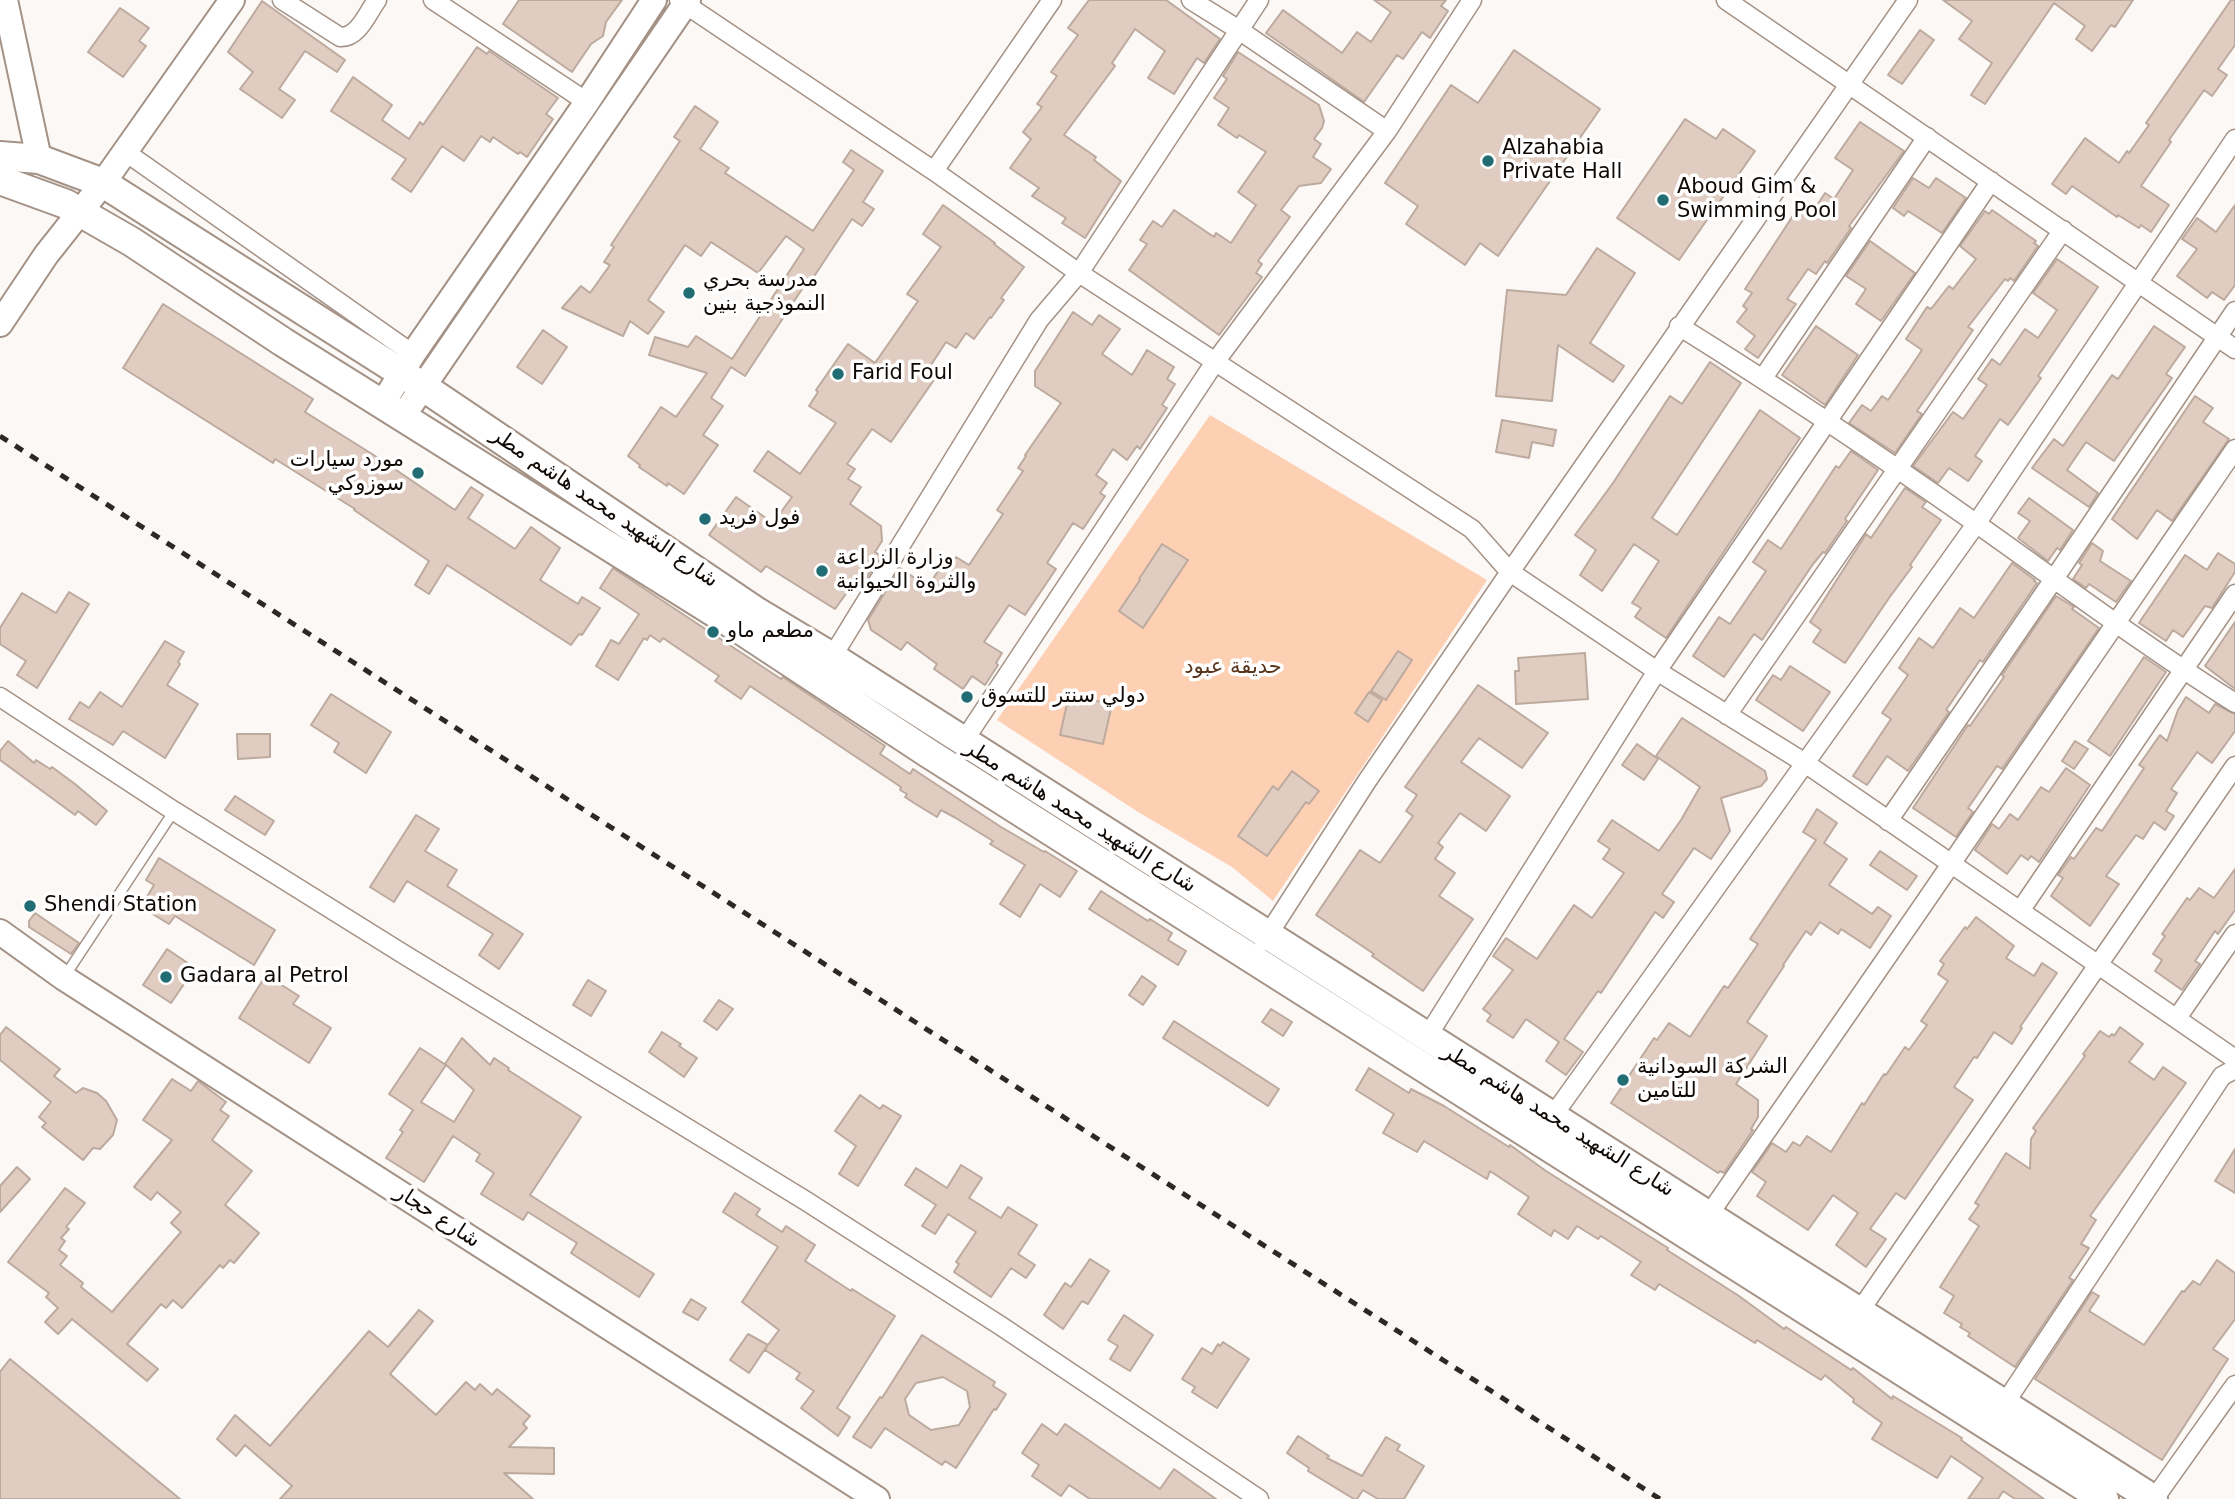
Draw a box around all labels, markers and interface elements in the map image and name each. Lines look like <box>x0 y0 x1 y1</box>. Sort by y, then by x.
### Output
place label: Alzahabia Private Hall <box>1502 136 1622 186</box>
marker: Alzahabia Private Hall <box>1480 153 1496 169</box>
place label: Aboud Gim & Swimming Pool <box>1677 175 1837 225</box>
marker: Aboud Gim & Swimming Pool <box>1655 192 1671 208</box>
place label: مدرسة بحري النموذجية بنين <box>703 268 826 318</box>
marker: مدرسة بحري النموذجية بنين <box>681 285 697 301</box>
place label: Farid Foul <box>852 361 953 387</box>
marker: Farid Foul <box>830 366 846 382</box>
street label: شارع الشهيد محمد هاشم مطر <box>486 422 722 594</box>
place label: مورد سيارات سوزوكي <box>290 448 404 498</box>
marker: مورد سيارات سوزوكي <box>410 465 426 481</box>
place label: فول فريد <box>719 506 800 532</box>
marker: فول فريد <box>697 511 713 527</box>
place label: وزارة الزراعة والثروة الحيوانية <box>836 546 976 596</box>
marker: وزارة الزراعة والثروة الحيوانية <box>814 563 830 579</box>
place label: مطعم ماو <box>727 619 814 645</box>
marker: مطعم ماو <box>705 624 721 640</box>
park label: حديقة عبود <box>1184 655 1282 681</box>
place label: دولي سنتر للتسوق <box>981 684 1145 710</box>
marker: دولي سنتر للتسوق <box>959 689 975 705</box>
street label: شارع الشهيد محمد هاشم مطر <box>959 735 1201 899</box>
place label: Shendi Station <box>44 893 197 919</box>
marker: Shendi Station <box>22 898 38 914</box>
place label: Gadara al Petrol <box>180 964 349 990</box>
marker: Gadara al Petrol <box>158 969 174 985</box>
street label: شارع الشهيد محمد هاشم مطر <box>1437 1039 1679 1203</box>
place label: الشركة السودانية للتامين <box>1637 1055 1788 1105</box>
marker: الشركة السودانية للتامين <box>1615 1072 1631 1088</box>
street label: شارع حجار <box>390 1180 484 1254</box>

